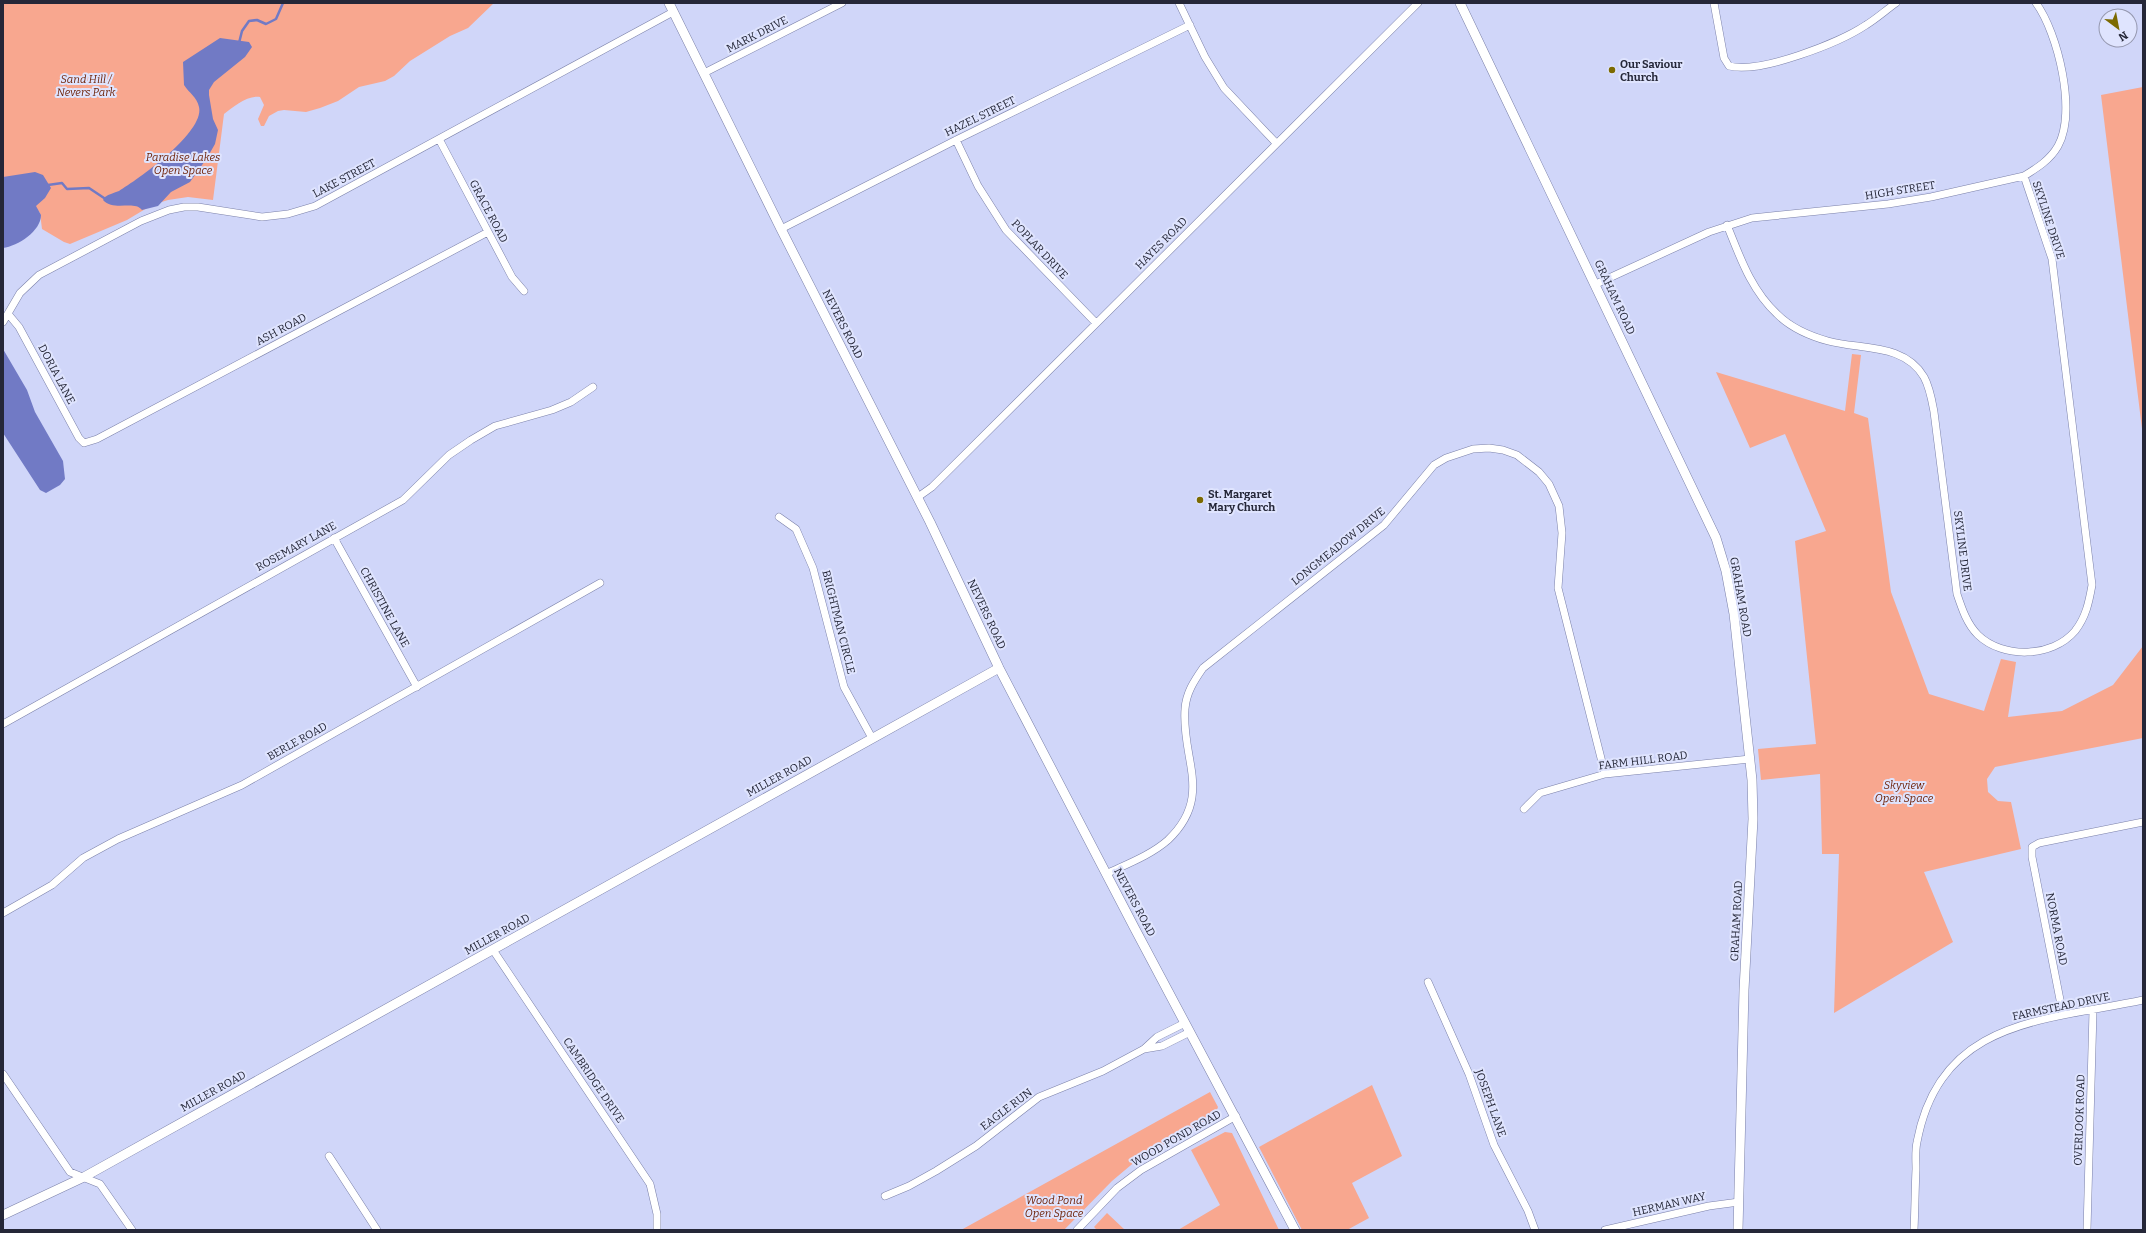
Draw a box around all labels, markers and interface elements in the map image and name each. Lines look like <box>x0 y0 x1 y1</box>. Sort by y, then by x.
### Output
north arrow <box>2098 8 2138 48</box>
street label: MARK DRIVE <box>724 13 790 55</box>
text: N <box>2116 28 2130 44</box>
place label: Our Saviour Church <box>1620 58 1683 84</box>
marker: Our Saviour Church <box>1607 65 1617 75</box>
park label: Sand Hill / Nevers Park <box>56 73 117 99</box>
street label: HAZEL STREET <box>943 93 1018 139</box>
park label: Paradise Lakes Open Space <box>146 151 220 177</box>
street label: LAKE STREET <box>311 156 378 200</box>
street label: GRACE ROAD <box>467 178 511 245</box>
street label: HIGH STREET <box>1864 178 1937 202</box>
street label: SKYLINE DRIVE <box>2030 179 2067 261</box>
street label: HAYES ROAD <box>1133 215 1190 272</box>
street label: POPLAR DRIVE <box>1009 217 1071 282</box>
street label: GRAHAM ROAD <box>1592 258 1638 337</box>
street label: NEVERS ROAD <box>820 288 866 361</box>
street label: ASH ROAD <box>254 311 309 348</box>
street label: DORIA LANE <box>35 342 78 406</box>
place label: St. Margaret Mary Church <box>1208 488 1275 514</box>
marker: St. Margaret Mary Church <box>1195 495 1205 505</box>
street label: LONGMEADOW DRIVE <box>1289 505 1388 588</box>
street label: SKYLINE DRIVE <box>1951 510 1974 592</box>
street label: ROSEMARY LANE <box>254 519 339 574</box>
street label: GRAHAM ROAD <box>1727 556 1754 638</box>
street label: CHRISTINE LANE <box>357 565 412 650</box>
street label: BRIGHTMAN CIRCLE <box>819 569 858 676</box>
street label: NEVERS ROAD <box>965 577 1008 651</box>
street label: BERLE ROAD <box>265 720 329 763</box>
street label: FARM HILL ROAD <box>1598 749 1688 772</box>
street label: MILLER ROAD <box>744 753 814 800</box>
park label: Skyview Open Space <box>1875 779 1934 805</box>
street label: NEVERS ROAD <box>1111 866 1158 939</box>
street label: GRAHAM ROAD <box>1728 880 1745 962</box>
street label: NORMA ROAD <box>2043 892 2070 967</box>
street label: MILLER ROAD <box>462 911 532 958</box>
street label: FARMSTEAD DRIVE <box>2011 990 2111 1023</box>
street label: CAMBRIDGE DRIVE <box>560 1035 627 1125</box>
street label: JOSEPH LANE <box>1472 1067 1509 1139</box>
street label: MILLER ROAD <box>178 1068 248 1115</box>
street label: OVERLOOK ROAD <box>2071 1074 2088 1166</box>
street label: EAGLE RUN <box>978 1086 1035 1133</box>
street label: WOOD POND ROAD <box>1129 1107 1223 1169</box>
street label: HERMAN WAY <box>1631 1190 1708 1219</box>
park label: Wood Pond Open Space <box>1025 1194 1084 1220</box>

